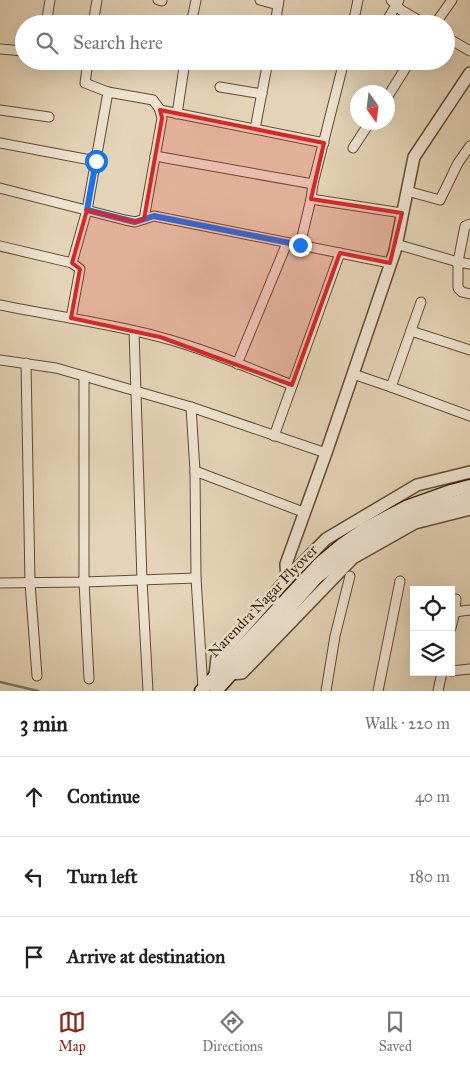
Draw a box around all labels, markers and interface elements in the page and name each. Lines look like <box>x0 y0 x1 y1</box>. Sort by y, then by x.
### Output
search box <box>15 15 455 70</box>
icon: search <box>33 29 61 57</box>
text: Search here <box>73 31 163 54</box>
north arrow <box>350 85 395 130</box>
route start <box>85 150 108 173</box>
route end <box>289 234 312 257</box>
street label: Narendra Nagar Flyover <box>205 541 322 661</box>
map controls <box>410 586 455 676</box>
button: locate <box>410 586 455 631</box>
button: layers <box>410 631 455 676</box>
text: 3 min <box>20 711 68 737</box>
text: Walk · 220 m <box>365 714 450 733</box>
icon: ahead <box>20 783 48 811</box>
text: Continue <box>67 785 140 808</box>
text: 40 m <box>415 787 450 806</box>
icon: left <box>20 863 48 891</box>
text: Turn left <box>67 865 137 888</box>
text: 180 m <box>409 867 450 886</box>
icon: arrive <box>20 943 48 971</box>
text: Arrive at destination <box>67 945 225 968</box>
tab: Map <box>58 1008 86 1055</box>
tab: Directions <box>202 1008 263 1055</box>
tab: Saved <box>379 1008 412 1055</box>

